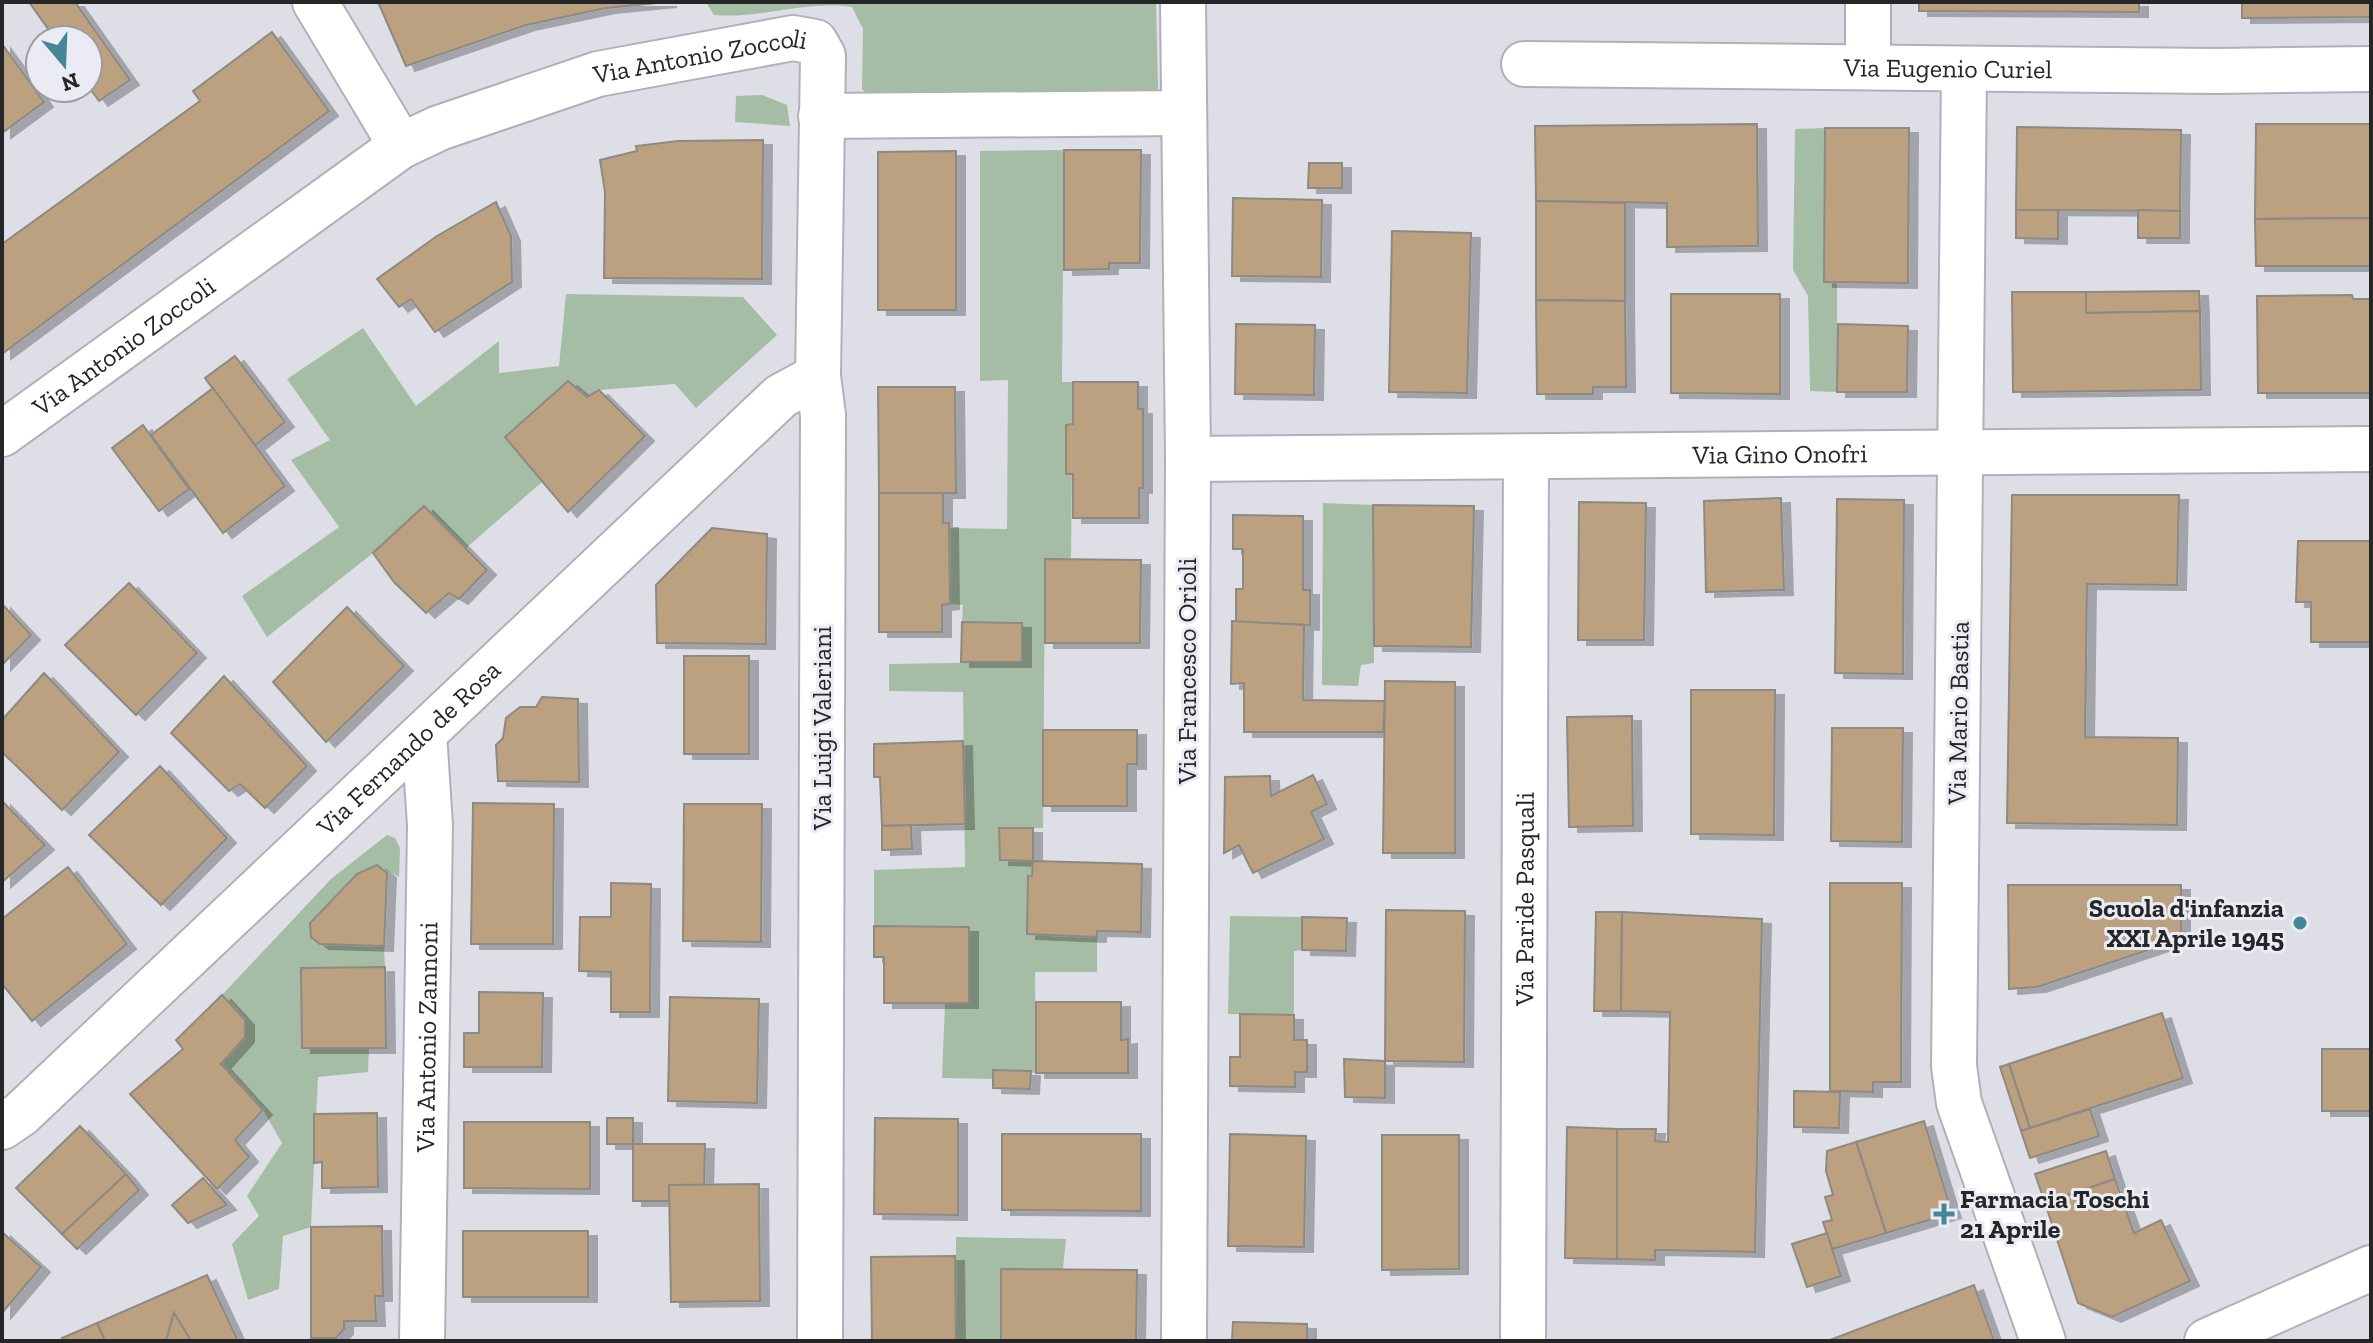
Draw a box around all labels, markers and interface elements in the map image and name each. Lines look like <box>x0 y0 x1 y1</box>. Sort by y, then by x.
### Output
street label: Via Antonio Zoccoli <box>589 22 810 91</box>
north arrow <box>24 24 104 104</box>
street label: Via Eugenio Curiel <box>1843 51 2053 85</box>
text: N <box>58 67 83 98</box>
street label: Via Antonio Zoccoli <box>25 270 221 423</box>
street label: Via Gino Onofri <box>1691 437 1868 471</box>
street label: Via Francesco Orioli <box>1171 558 1203 785</box>
street label: Via Mario Bastia <box>1940 620 1976 806</box>
street label: Via Luigi Valeriani <box>806 626 838 831</box>
street label: Via Fernando de Rosa <box>309 653 507 843</box>
street label: Via Paride Pasquali <box>1508 792 1541 1007</box>
place label: Scuola d'infanzia XXI Aprile 1945 <box>2089 892 2284 954</box>
marker: Scuola d'infanzia XXI Aprile 1945 <box>2291 914 2309 932</box>
street label: Via Antonio Zannoni <box>409 922 444 1153</box>
place label: Farmacia Toschi 21 Aprile <box>1960 1183 2150 1245</box>
marker: Farmacia Toschi 21 Aprile <box>1935 1205 1953 1223</box>

